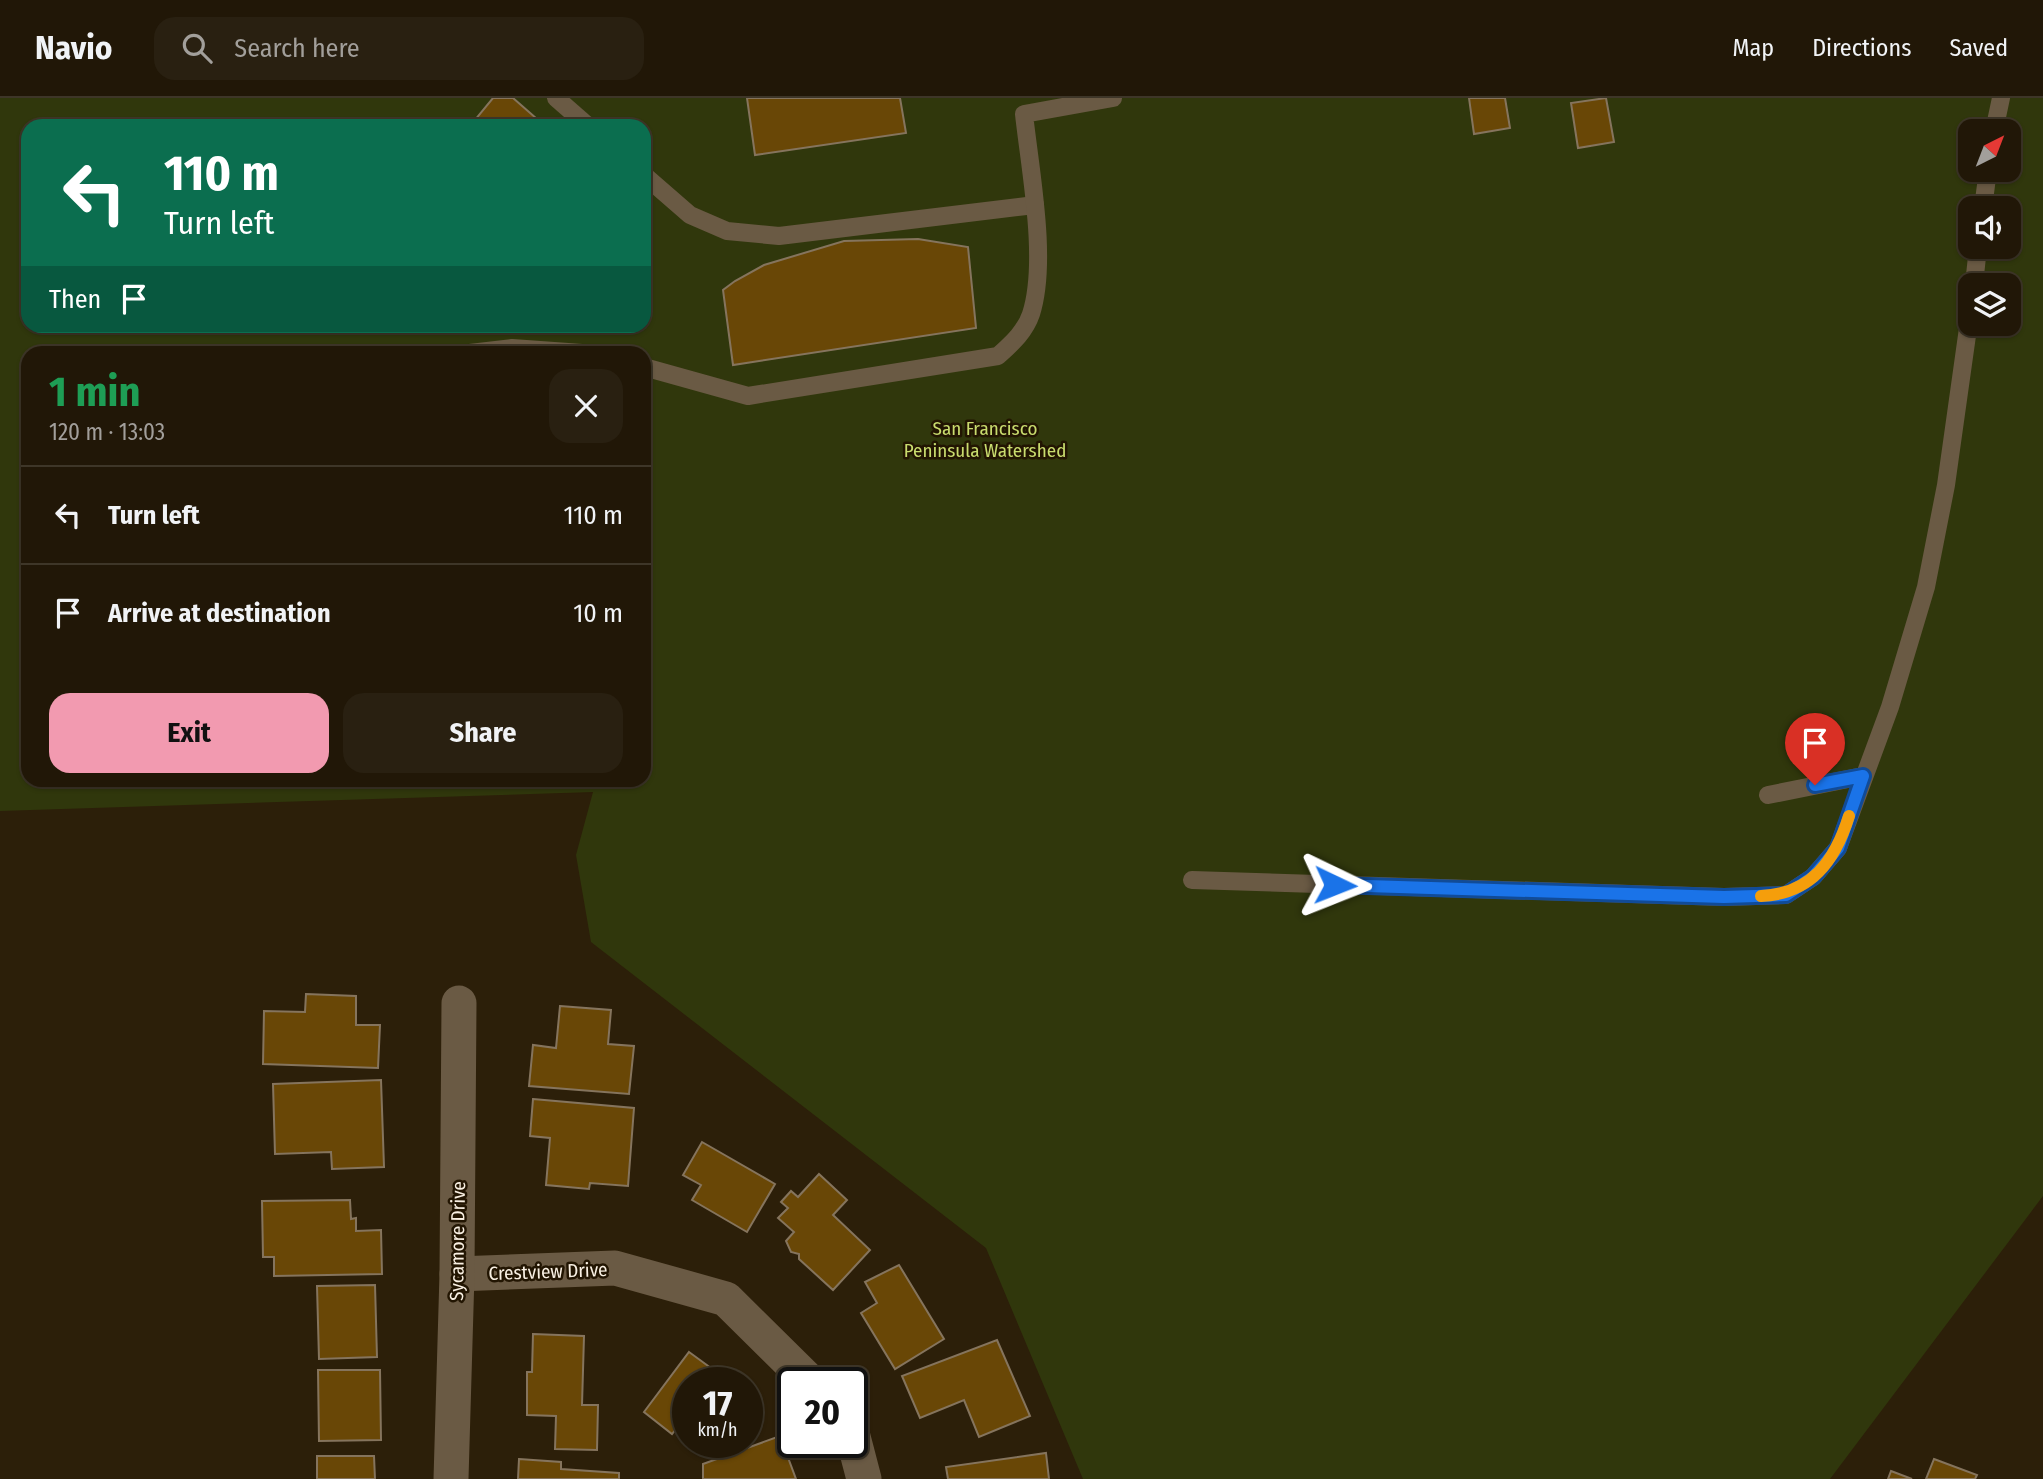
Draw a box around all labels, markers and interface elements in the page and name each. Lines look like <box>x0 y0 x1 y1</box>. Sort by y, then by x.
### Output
search box <box>154 17 644 80</box>
text: Navio <box>35 28 112 68</box>
icon: search <box>178 29 216 67</box>
text: Search here <box>234 33 360 64</box>
text: Map <box>1733 34 1774 62</box>
text: Directions <box>1812 34 1911 62</box>
text: Saved <box>1949 34 2008 62</box>
north arrow <box>1958 119 2021 182</box>
map controls <box>1958 119 2021 336</box>
text: 110 m <box>164 144 279 203</box>
icon: left <box>49 147 140 238</box>
button: sound <box>1958 196 2021 259</box>
text: Turn left <box>164 204 274 242</box>
button: layers <box>1958 273 2021 336</box>
icon: arrive <box>115 280 153 318</box>
text: Then <box>49 284 101 315</box>
text: 1 min <box>49 367 140 417</box>
button: close <box>549 369 623 443</box>
park label: San Francisco Peninsula Watershed <box>904 417 1066 462</box>
text: 120 m · 13:03 <box>49 418 165 446</box>
icon: left <box>49 496 87 534</box>
text: Turn left <box>108 500 200 531</box>
text: 110 m <box>563 500 623 531</box>
icon: arrive <box>49 594 87 632</box>
text: Arrive at destination <box>108 598 331 629</box>
text: 10 m <box>573 598 623 629</box>
button: Exit <box>49 693 329 773</box>
button: Share <box>343 693 623 773</box>
pin <box>1785 713 1845 785</box>
icon: arrive <box>1796 724 1834 762</box>
position arrow <box>1298 848 1372 922</box>
street label: Sycamore Drive <box>445 1181 470 1301</box>
street label: Crestview Drive <box>488 1258 608 1285</box>
speed limit sign: 20 <box>777 1367 868 1458</box>
text: 17 <box>703 1382 732 1424</box>
text: km/h <box>697 1419 738 1441</box>

